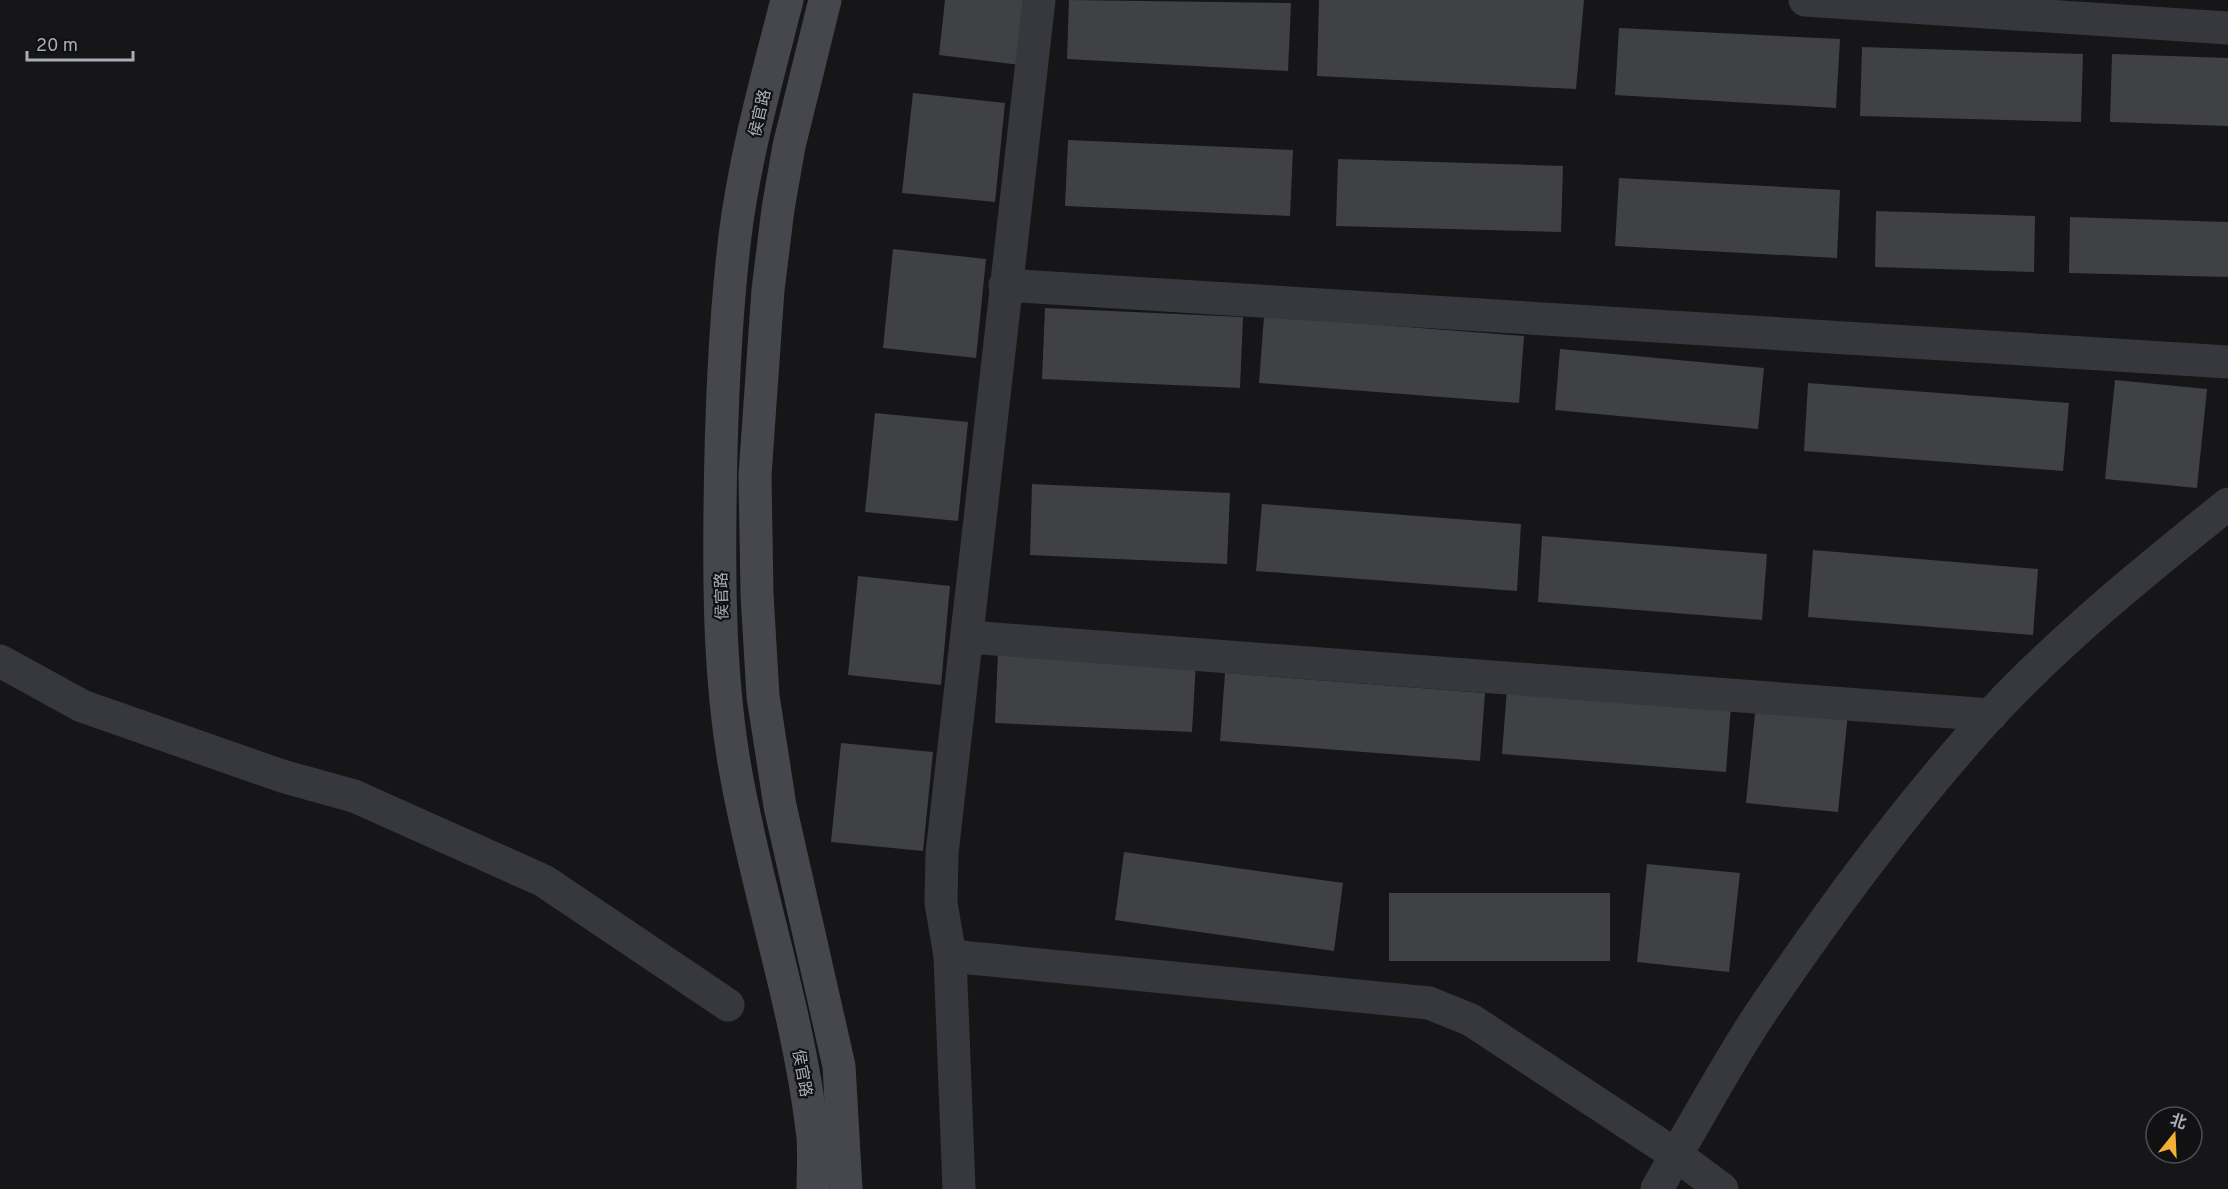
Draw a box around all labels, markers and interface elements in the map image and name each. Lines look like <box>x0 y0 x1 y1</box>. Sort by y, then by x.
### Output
scale bar <box>27 24 134 62</box>
text: 20 m <box>36 35 78 58</box>
street label: 侯官路 <box>746 88 776 139</box>
street label: 侯官路 <box>713 572 733 620</box>
street label: 侯官路 <box>787 1048 815 1099</box>
north arrow <box>2144 1105 2204 1165</box>
text: 北 <box>2167 1111 2189 1135</box>

